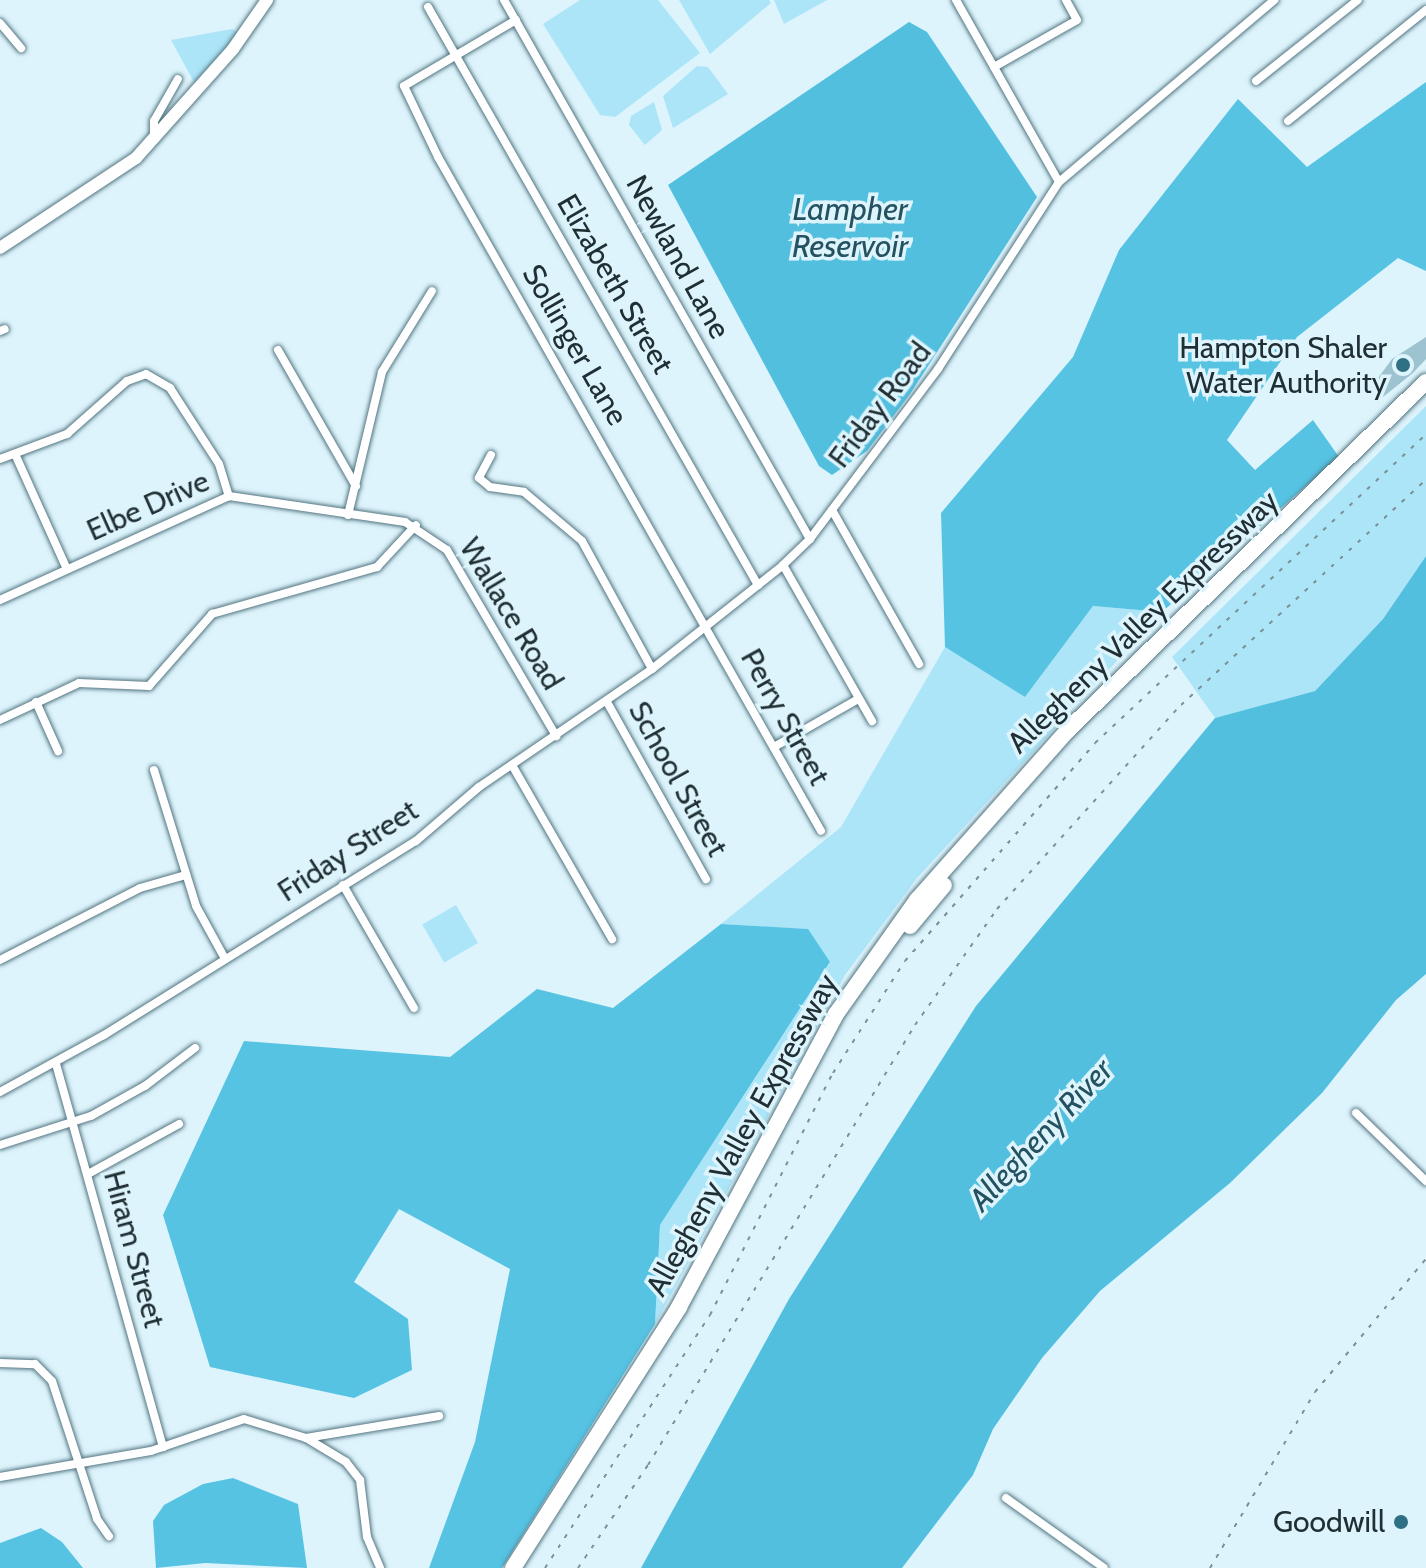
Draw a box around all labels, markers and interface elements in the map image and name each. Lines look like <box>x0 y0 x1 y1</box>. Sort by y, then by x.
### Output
street label: Newland Lane <box>618 169 738 345</box>
street label: Elizabeth Street <box>549 188 681 380</box>
water label: Lampher Reservoir <box>792 191 908 266</box>
street label: Sollinger Lane <box>515 258 635 432</box>
place label: Hampton Shaler Water Authority <box>1179 330 1387 400</box>
street label: Friday Road <box>821 335 939 475</box>
marker: Hampton Shaler Water Authority <box>1394 356 1412 374</box>
street label: Elbe Drive <box>81 463 215 549</box>
street label: Allegheny Valley Expressway <box>1000 483 1286 761</box>
street label: Wallace Road <box>452 532 570 696</box>
street label: Perry Street <box>733 643 837 791</box>
street label: School Street <box>621 695 735 863</box>
street label: Friday Street <box>271 792 425 910</box>
street label: Allegheny Valley Expressway <box>638 968 846 1302</box>
water label: Allegheny River <box>961 1051 1121 1219</box>
street label: Hiram Street <box>96 1167 172 1331</box>
place label: Goodwill <box>1273 1504 1385 1540</box>
marker: Goodwill <box>1392 1513 1410 1531</box>

